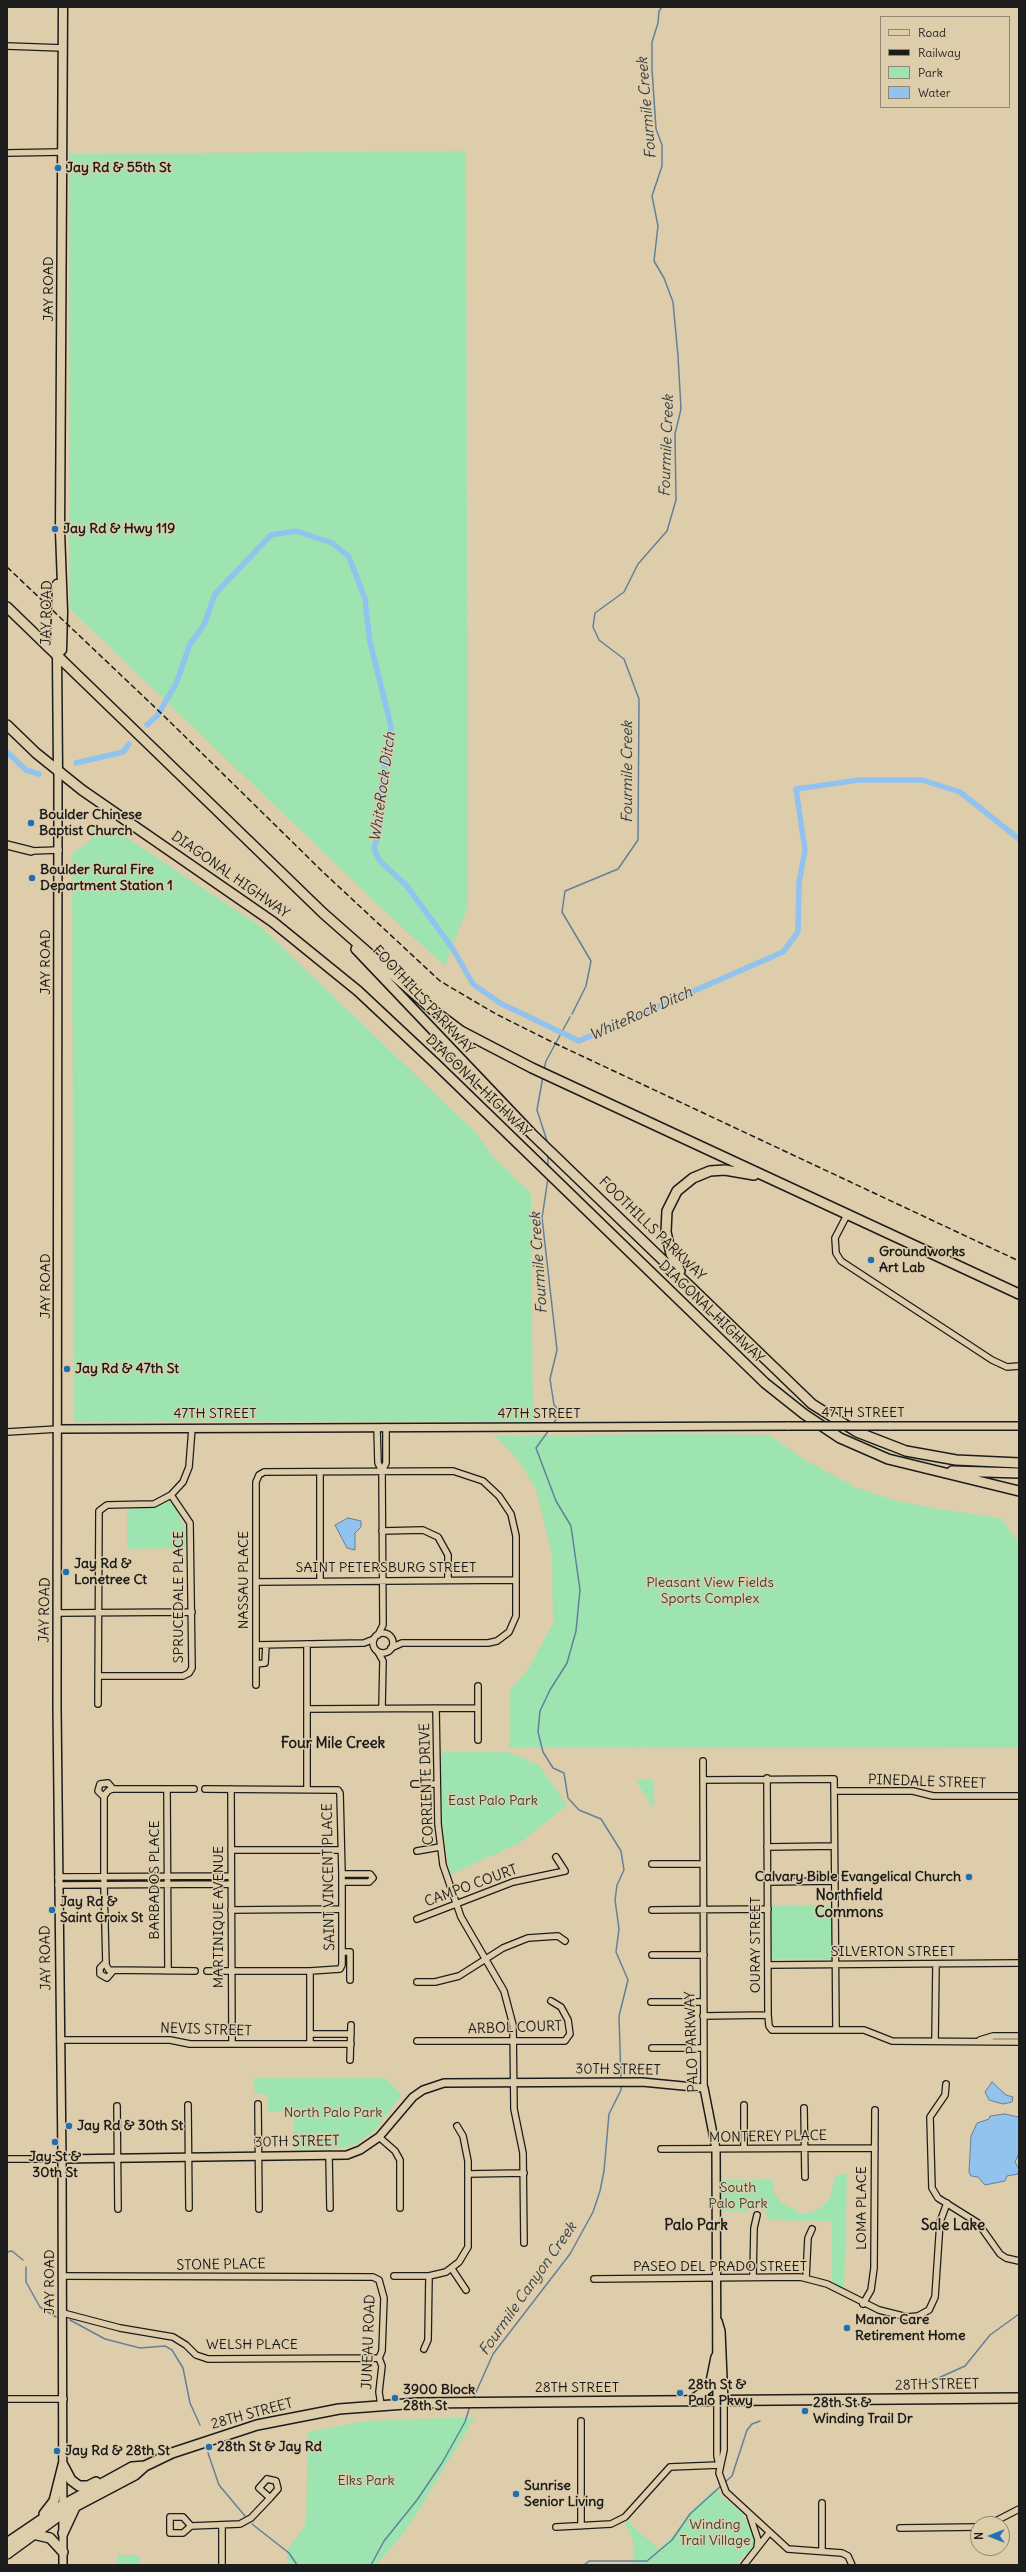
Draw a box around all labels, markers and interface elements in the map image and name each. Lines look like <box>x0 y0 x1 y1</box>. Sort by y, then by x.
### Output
legend <box>880 16 1010 108</box>
text: Road <box>918 25 946 40</box>
text: Railway <box>918 45 961 60</box>
water label: Fourmile Creek <box>634 56 660 160</box>
text: Park <box>918 65 943 80</box>
text: Water <box>918 85 951 100</box>
place label: Jay Rd & 55th St <box>66 160 171 176</box>
marker: Jay Rd & 55th St <box>53 163 63 173</box>
street label: JAY ROAD <box>41 256 57 322</box>
water label: Fourmile Creek <box>656 395 678 497</box>
place label: Jay Rd & Hwy 119 <box>63 521 175 537</box>
marker: Jay Rd & Hwy 119 <box>50 524 60 534</box>
street label: JAY ROAD <box>38 580 56 646</box>
water label: Fourmile Creek <box>619 721 637 823</box>
water label: WhiteRock Ditch <box>366 731 400 843</box>
place label: Boulder Chinese Baptist Church <box>39 807 142 840</box>
marker: Boulder Chinese Baptist Church <box>26 818 36 828</box>
street label: DIAGONAL HIGHWAY <box>168 828 292 922</box>
place label: Boulder Rural Fire Department Station 1 <box>40 862 173 894</box>
marker: Boulder Rural Fire Department Station 1 <box>27 873 37 883</box>
street label: JAY ROAD <box>38 929 54 995</box>
street label: FOOTHILLS PARKWAY <box>368 942 478 1058</box>
water label: WhiteRock Ditch <box>587 983 695 1045</box>
street label: DIAGONAL HIGHWAY <box>422 1031 534 1141</box>
street label: FOOTHILLS PARKWAY <box>595 1174 709 1284</box>
water label: Fourmile Creek <box>526 1212 552 1314</box>
place label: Groundworks Art Lab <box>879 1244 965 1276</box>
street label: JAY ROAD <box>38 1253 54 1319</box>
marker: Groundworks Art Lab <box>866 1255 876 1265</box>
street label: DIAGONAL HIGHWAY <box>655 1257 767 1367</box>
place label: Jay Rd & 47th St <box>75 1361 179 1377</box>
marker: Jay Rd & 47th St <box>62 1364 72 1374</box>
street label: 47TH STREET <box>821 1405 905 1421</box>
street label: 47TH STREET <box>173 1406 257 1422</box>
street label: 47TH STREET <box>497 1406 581 1422</box>
street label: SPRUCEDALE PLACE <box>171 1531 187 1663</box>
street label: NASSAU PLACE <box>236 1531 252 1629</box>
place label: Jay Rd & Lonetree Ct <box>74 1556 147 1588</box>
street label: SAINT PETERSBURG STREET <box>296 1560 476 1576</box>
marker: Jay Rd & Lonetree Ct <box>61 1567 71 1577</box>
park label: Pleasant View Fields Sports Complex <box>646 1575 774 1608</box>
street label: JAY ROAD <box>36 1577 54 1643</box>
street label: CORRIENTE DRIVE <box>416 1723 438 1845</box>
district label: Four Mile Creek <box>281 1735 385 1753</box>
street label: PINEDALE STREET <box>868 1772 986 1792</box>
park label: East Palo Park <box>448 1793 538 1809</box>
street label: SAINT VINCENT PLACE <box>319 1803 339 1951</box>
street label: BARBADOS PLACE <box>147 1820 163 1940</box>
street label: MARTINIQUE AVENUE <box>211 1846 227 1988</box>
street label: CAMPO COURT <box>422 1861 520 1911</box>
place label: Calvary Bible Evangelical Church <box>755 1869 961 1885</box>
marker: Calvary Bible Evangelical Church <box>964 1872 974 1882</box>
district label: Northfield Commons <box>815 1887 883 1922</box>
place label: Jay Rd & Saint Croix St <box>60 1894 143 1926</box>
street label: OURAY STREET <box>748 1897 764 1993</box>
marker: Jay Rd & Saint Croix St <box>47 1905 57 1915</box>
street label: JAY ROAD <box>37 1925 55 1991</box>
street label: SILVERTON STREET <box>831 1944 955 1960</box>
street label: PALO PARKWAY <box>682 1991 702 2093</box>
street label: ARBOL COURT <box>468 2018 562 2038</box>
street label: NEVIS STREET <box>160 2020 252 2040</box>
street label: 30TH STREET <box>575 2061 661 2079</box>
park label: North Palo Park <box>284 2105 382 2121</box>
place label: Jay Rd & 30th St <box>77 2118 183 2134</box>
marker: Jay Rd & 30th St <box>64 2121 74 2131</box>
street label: MONTEREY PLACE <box>709 2128 827 2146</box>
street label: 30TH STREET <box>254 2133 340 2151</box>
marker: Jay St & 30th St <box>50 2137 60 2147</box>
place label: Jay St & 30th St <box>29 2149 81 2182</box>
street label: LOMA PLACE <box>854 2166 870 2250</box>
park label: South Palo Park <box>708 2180 768 2212</box>
district label: Palo Park <box>664 2217 728 2235</box>
district label: Sale Lake <box>921 2217 985 2235</box>
water label: Fourmile Canyon Creek <box>475 2219 581 2359</box>
street label: JAY ROAD <box>42 2249 58 2315</box>
street label: STONE PLACE <box>176 2256 266 2274</box>
street label: PASEO DEL PRADO STREET <box>633 2259 807 2275</box>
street label: JUNEAU ROAD <box>359 2294 379 2390</box>
place label: Manor Care Retirement Home <box>855 2312 965 2344</box>
marker: Manor Care Retirement Home <box>842 2323 852 2333</box>
street label: WELSH PLACE <box>206 2337 298 2353</box>
street label: 28TH STREET <box>895 2376 979 2394</box>
place label: 28th St & Palo Pkwy <box>688 2377 753 2410</box>
street label: 28TH STREET <box>535 2380 619 2396</box>
place label: 3900 Block 28th St <box>403 2382 475 2414</box>
marker: 28th St & Palo Pkwy <box>675 2388 685 2398</box>
marker: 3900 Block 28th St <box>390 2393 400 2403</box>
street label: 28TH STREET <box>209 2395 295 2433</box>
place label: 28th St & Winding Trail Dr <box>813 2395 913 2428</box>
marker: 28th St & Winding Trail Dr <box>800 2406 810 2416</box>
place label: 28th St & Jay Rd <box>217 2439 322 2455</box>
marker: 28th St & Jay Rd <box>204 2442 214 2452</box>
place label: Jay Rd & 28th St <box>65 2443 170 2459</box>
marker: Jay Rd & 28th St <box>52 2446 62 2456</box>
park label: Elks Park <box>337 2473 395 2489</box>
place label: Sunrise Senior Living <box>524 2478 604 2510</box>
marker: Sunrise Senior Living <box>511 2489 521 2499</box>
north arrow <box>970 2516 1010 2556</box>
park label: Winding Trail Village <box>680 2517 750 2550</box>
text: N <box>972 2532 986 2540</box>

